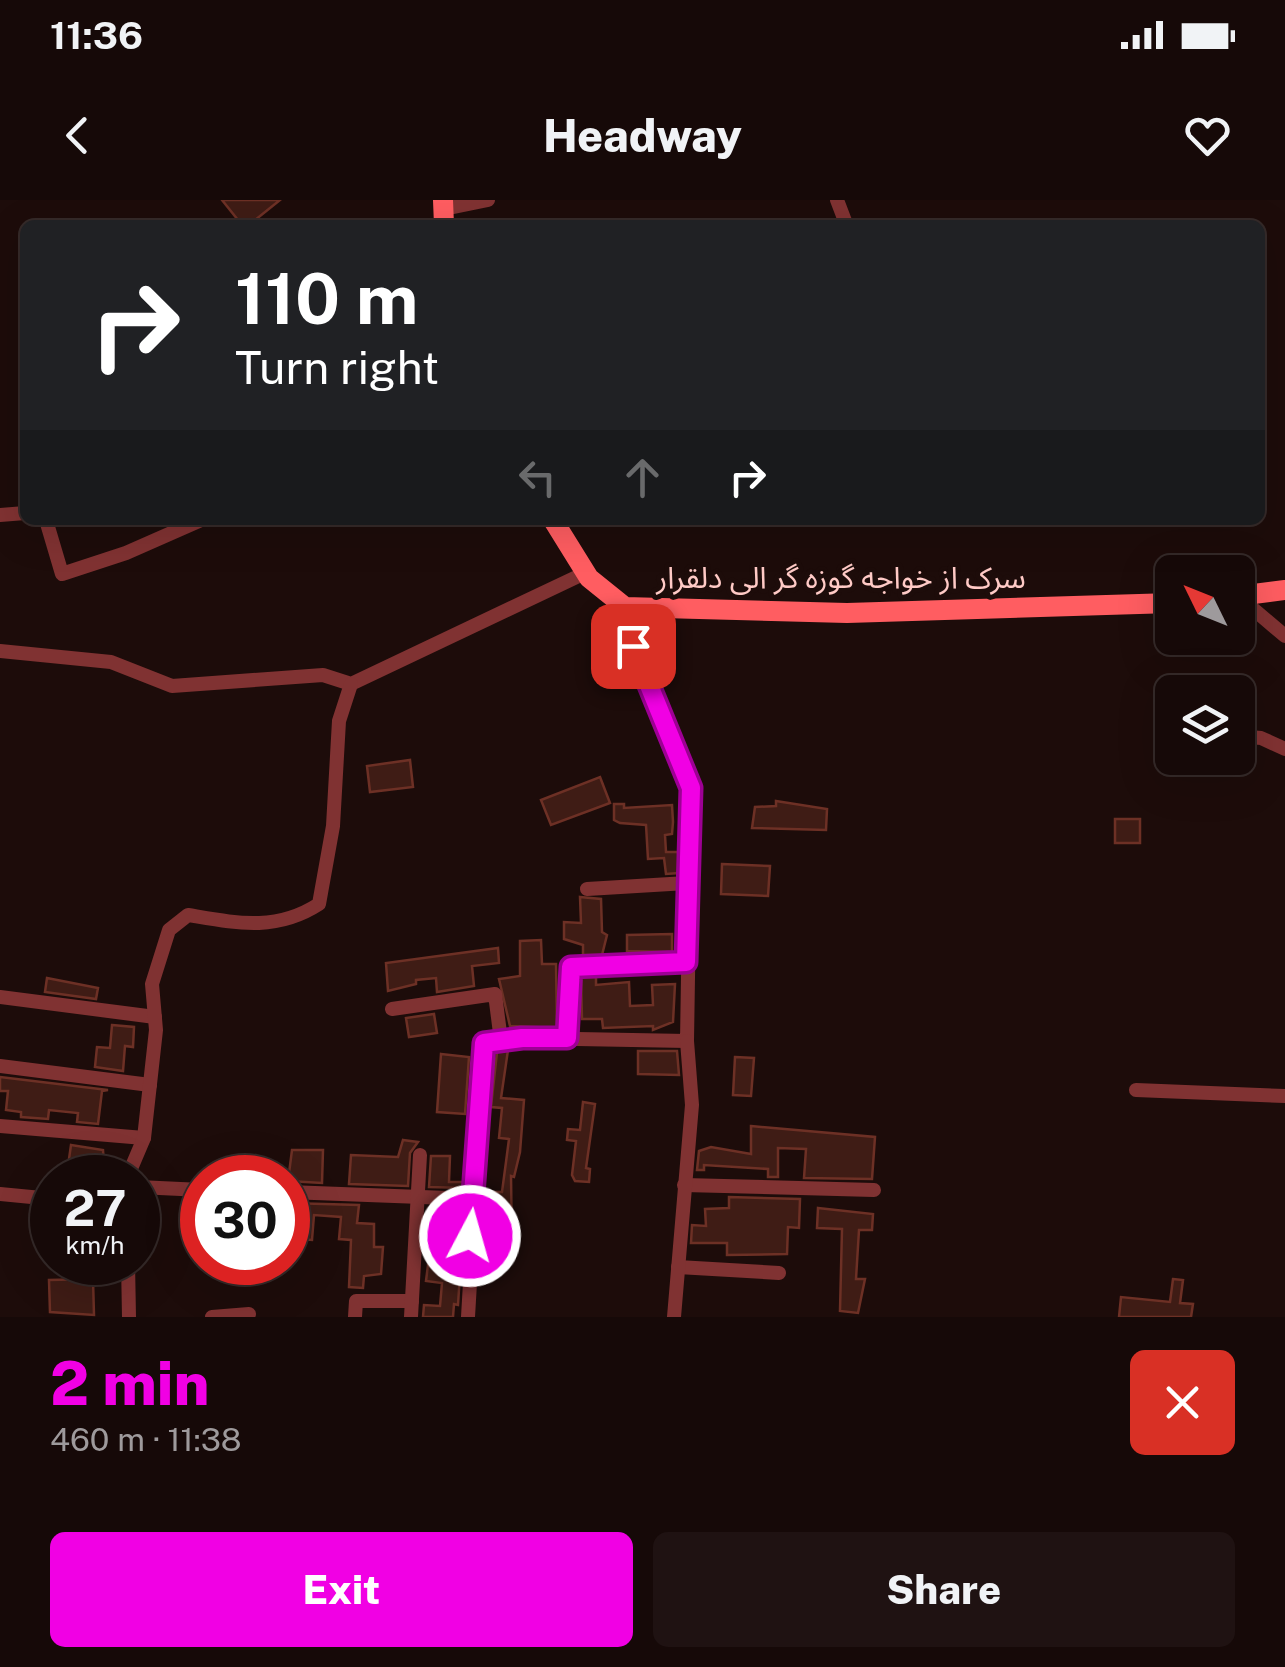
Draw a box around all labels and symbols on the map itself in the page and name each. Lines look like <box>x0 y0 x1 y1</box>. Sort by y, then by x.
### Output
north arrow <box>1155 555 1255 655</box>
street label: سرک از خواجه گوزه گر الی دلقرار <box>655 559 1026 595</box>
pin <box>591 604 676 689</box>
speed limit sign: 30 <box>180 1155 310 1285</box>
position arrow <box>418 1184 522 1288</box>

